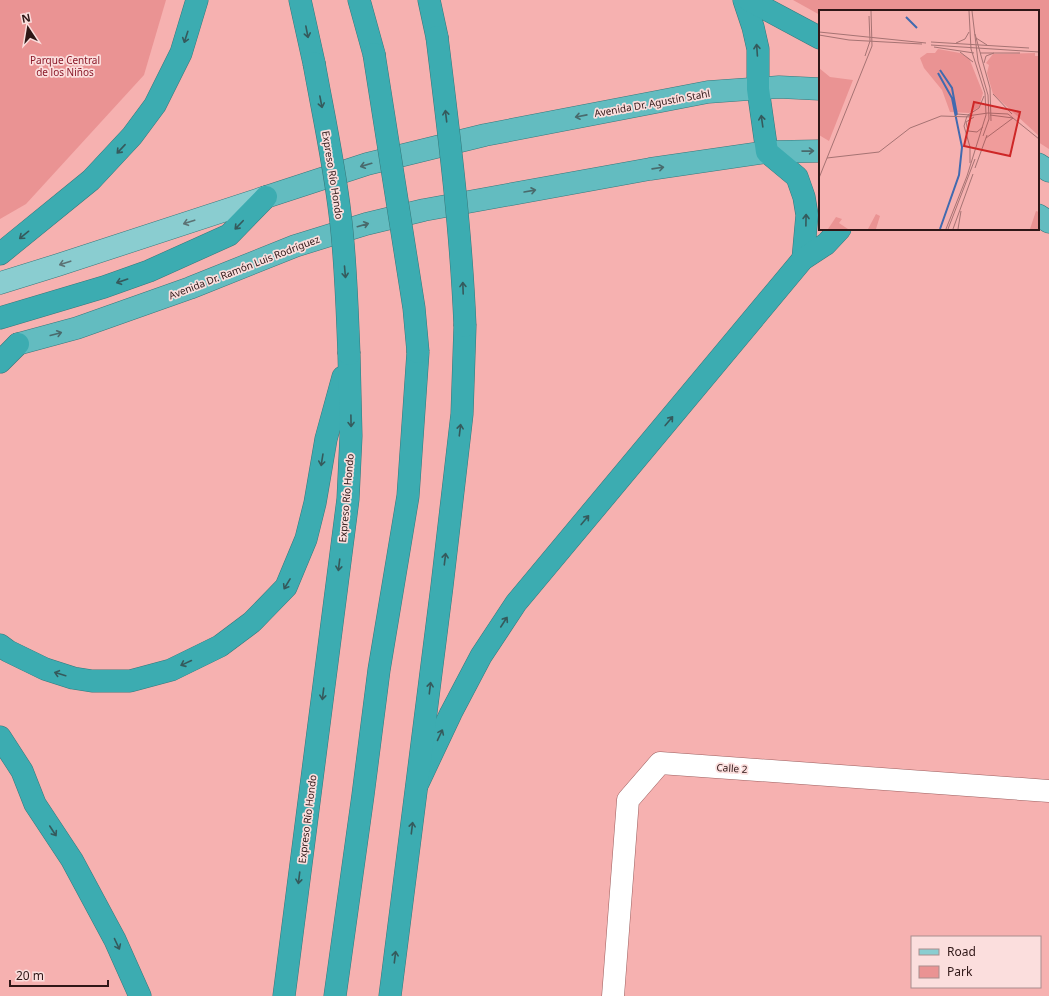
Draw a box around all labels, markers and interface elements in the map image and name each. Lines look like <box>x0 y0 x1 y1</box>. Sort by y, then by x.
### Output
north arrow <box>8 8 48 48</box>
text: N <box>20 9 32 26</box>
inset map <box>819 10 1039 230</box>
one-way arrow <box>304 25 312 38</box>
one-way arrow <box>182 31 189 44</box>
one-way arrow <box>754 44 761 57</box>
park label: Parque Central de los Niños <box>30 53 100 79</box>
street label: Avenida Dr. Agustín Stahl <box>593 86 711 120</box>
one-way arrow <box>317 95 325 108</box>
one-way arrow <box>443 110 450 123</box>
one-way arrow <box>575 113 588 121</box>
one-way arrow <box>758 115 766 128</box>
street label: Expreso Río Hondo <box>319 130 347 220</box>
one-way arrow <box>116 144 126 154</box>
one-way arrow <box>801 148 814 155</box>
one-way arrow <box>360 162 373 169</box>
one-way arrow <box>651 164 664 172</box>
one-way arrow <box>523 187 536 195</box>
one-way arrow <box>803 214 810 227</box>
one-way arrow <box>183 219 195 227</box>
one-way arrow <box>234 220 243 230</box>
one-way arrow <box>356 221 369 228</box>
one-way arrow <box>19 231 30 239</box>
street label: Avenida Dr. Ramón Luis Rodríguez <box>167 232 322 302</box>
one-way arrow <box>59 260 72 267</box>
one-way arrow <box>341 265 349 278</box>
one-way arrow <box>117 277 129 285</box>
one-way arrow <box>459 282 467 295</box>
one-way arrow <box>49 330 62 337</box>
one-way arrow <box>347 414 355 427</box>
one-way arrow <box>664 415 673 426</box>
one-way arrow <box>456 424 464 437</box>
one-way arrow <box>318 453 326 466</box>
street label: Expreso Río Hondo <box>335 453 357 543</box>
one-way arrow <box>581 515 590 526</box>
one-way arrow <box>442 553 449 566</box>
one-way arrow <box>336 558 343 571</box>
one-way arrow <box>283 578 291 589</box>
one-way arrow <box>500 616 508 627</box>
one-way arrow <box>180 659 192 667</box>
one-way arrow <box>53 670 66 677</box>
one-way arrow <box>426 682 433 695</box>
one-way arrow <box>319 687 327 700</box>
one-way arrow <box>437 729 444 741</box>
street label: Calle 2 <box>716 760 748 776</box>
street label: Expreso Río Hondo <box>295 774 319 864</box>
one-way arrow <box>408 822 416 835</box>
one-way arrow <box>49 825 57 836</box>
one-way arrow <box>295 871 303 884</box>
legend <box>911 936 1041 988</box>
one-way arrow <box>114 938 121 950</box>
text: Road <box>947 943 976 960</box>
one-way arrow <box>391 951 399 964</box>
scale bar <box>10 962 108 988</box>
text: Park <box>947 963 973 980</box>
text: 20 m <box>16 967 44 984</box>

